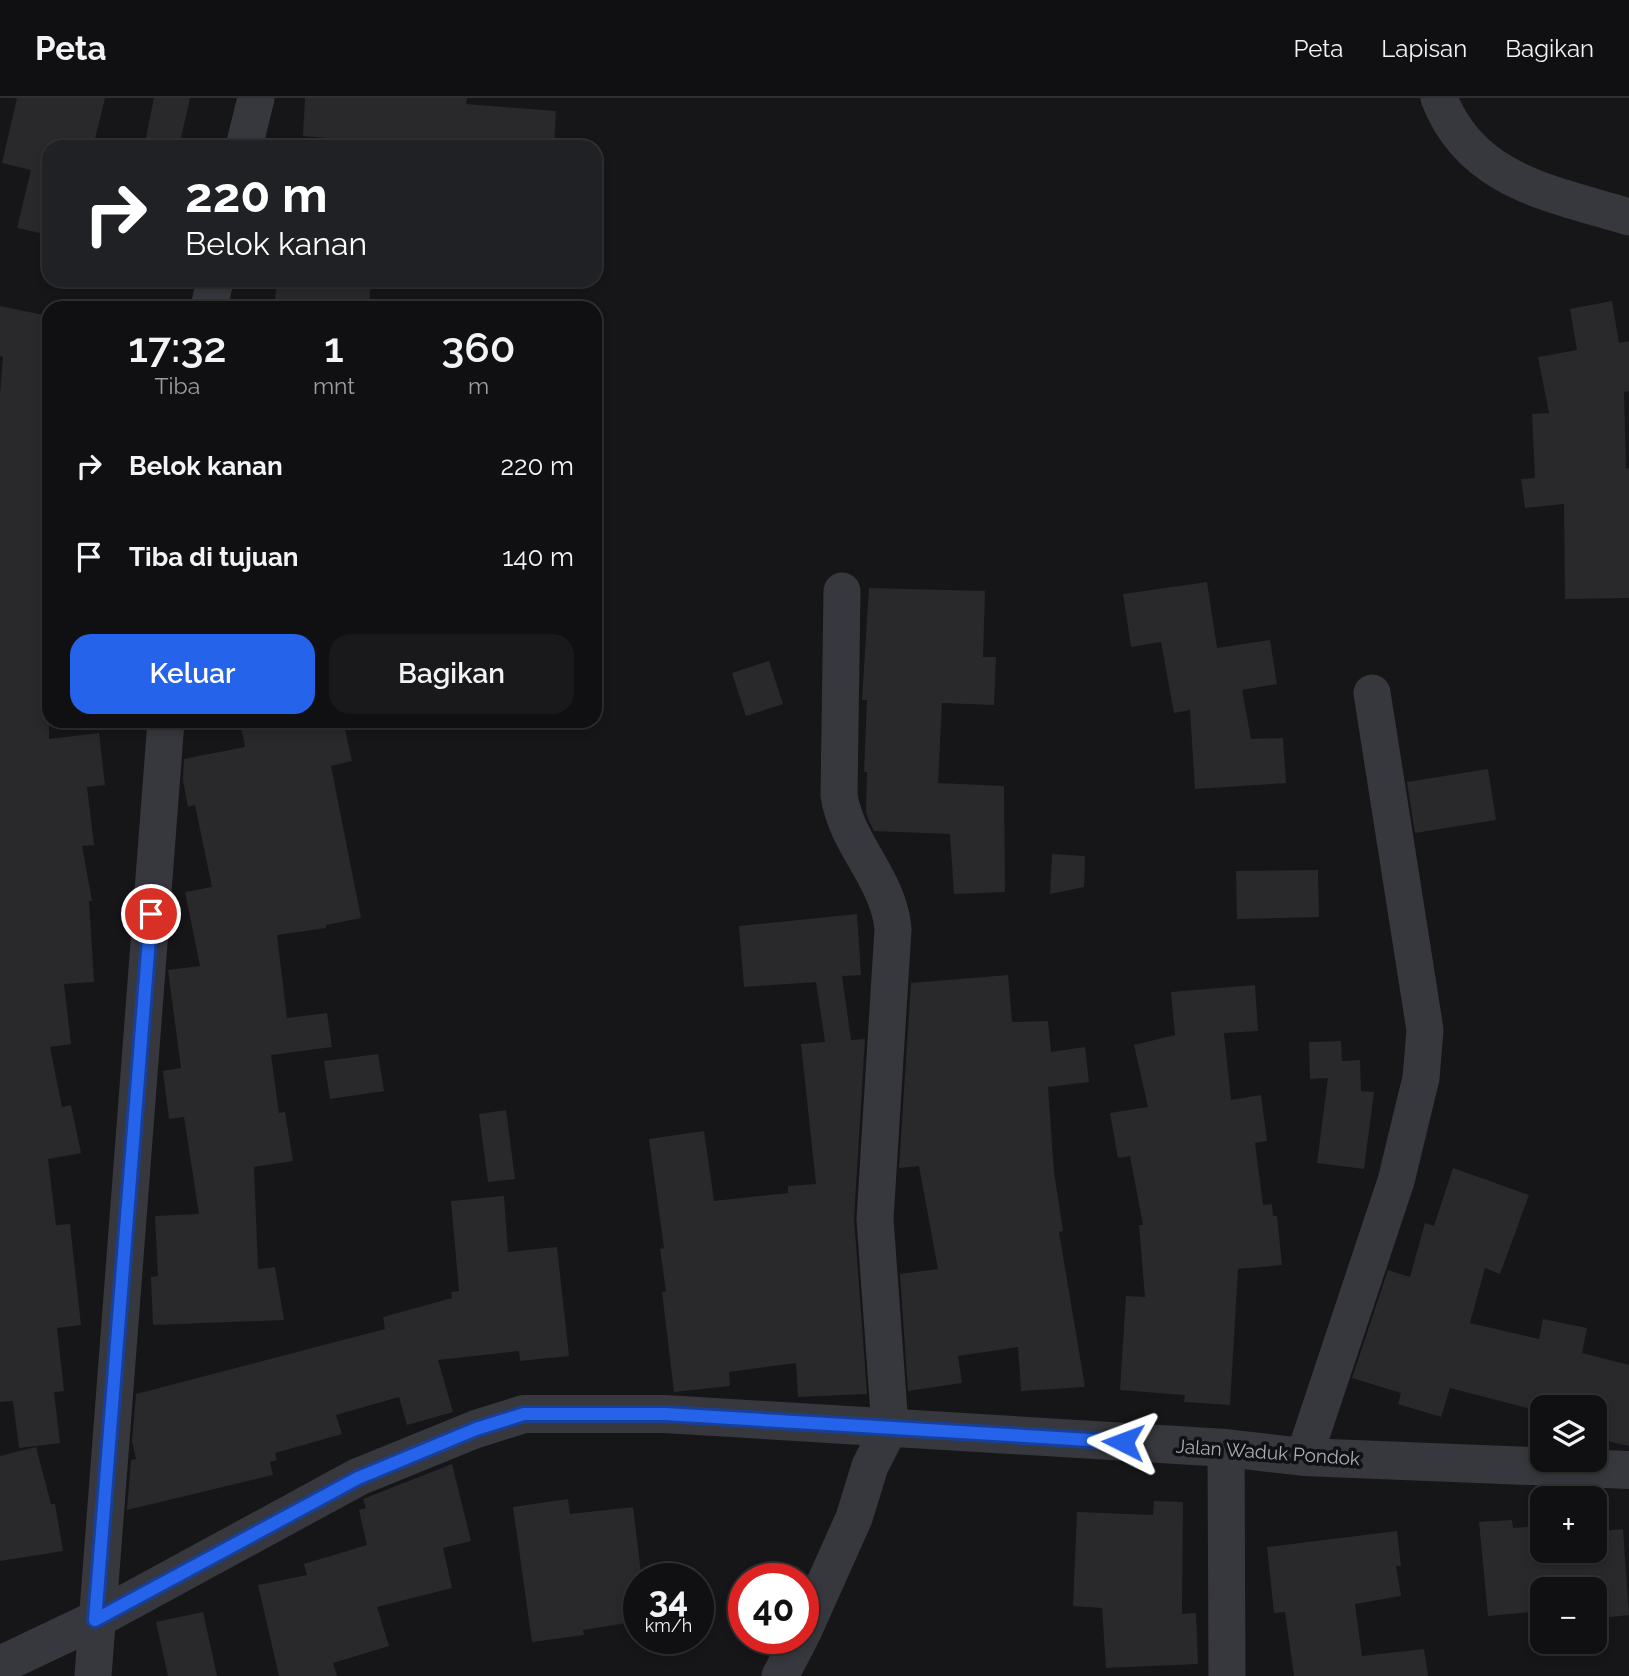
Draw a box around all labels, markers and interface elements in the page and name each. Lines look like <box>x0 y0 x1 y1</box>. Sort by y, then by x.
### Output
text: Peta <box>35 29 106 68</box>
text: Peta <box>1294 34 1343 63</box>
text: Lapisan <box>1381 34 1467 63</box>
text: Bagikan <box>1505 34 1594 63</box>
text: 220 m <box>185 166 328 223</box>
icon: right <box>70 168 161 259</box>
text: Belok kanan <box>185 225 367 262</box>
text: 17:32 <box>128 323 227 372</box>
text: 1 <box>324 323 344 372</box>
text: 360 <box>441 323 516 372</box>
text: Tiba <box>155 372 200 399</box>
text: mnt <box>313 372 355 399</box>
text: m <box>468 372 489 399</box>
icon: right <box>70 447 108 485</box>
text: Belok kanan <box>129 451 283 481</box>
text: 220 m <box>500 451 574 481</box>
icon: arrive <box>70 538 108 576</box>
text: Tiba di tujuan <box>129 542 299 572</box>
text: 140 m <box>502 542 574 572</box>
button: Keluar <box>70 634 315 714</box>
button: Bagikan <box>329 634 574 714</box>
pin <box>121 884 181 944</box>
icon: arrive <box>132 895 170 933</box>
map controls <box>1530 1395 1607 1654</box>
button: layers <box>1530 1395 1607 1472</box>
position arrow <box>1086 1405 1160 1479</box>
street label: Jalan Waduk Pondok <box>1175 1435 1361 1469</box>
button: + <box>1530 1486 1607 1563</box>
speed limit sign: 40 <box>728 1563 819 1654</box>
button: − <box>1530 1577 1607 1654</box>
text: 34 <box>649 1579 688 1620</box>
text: km/h <box>645 1615 692 1636</box>

